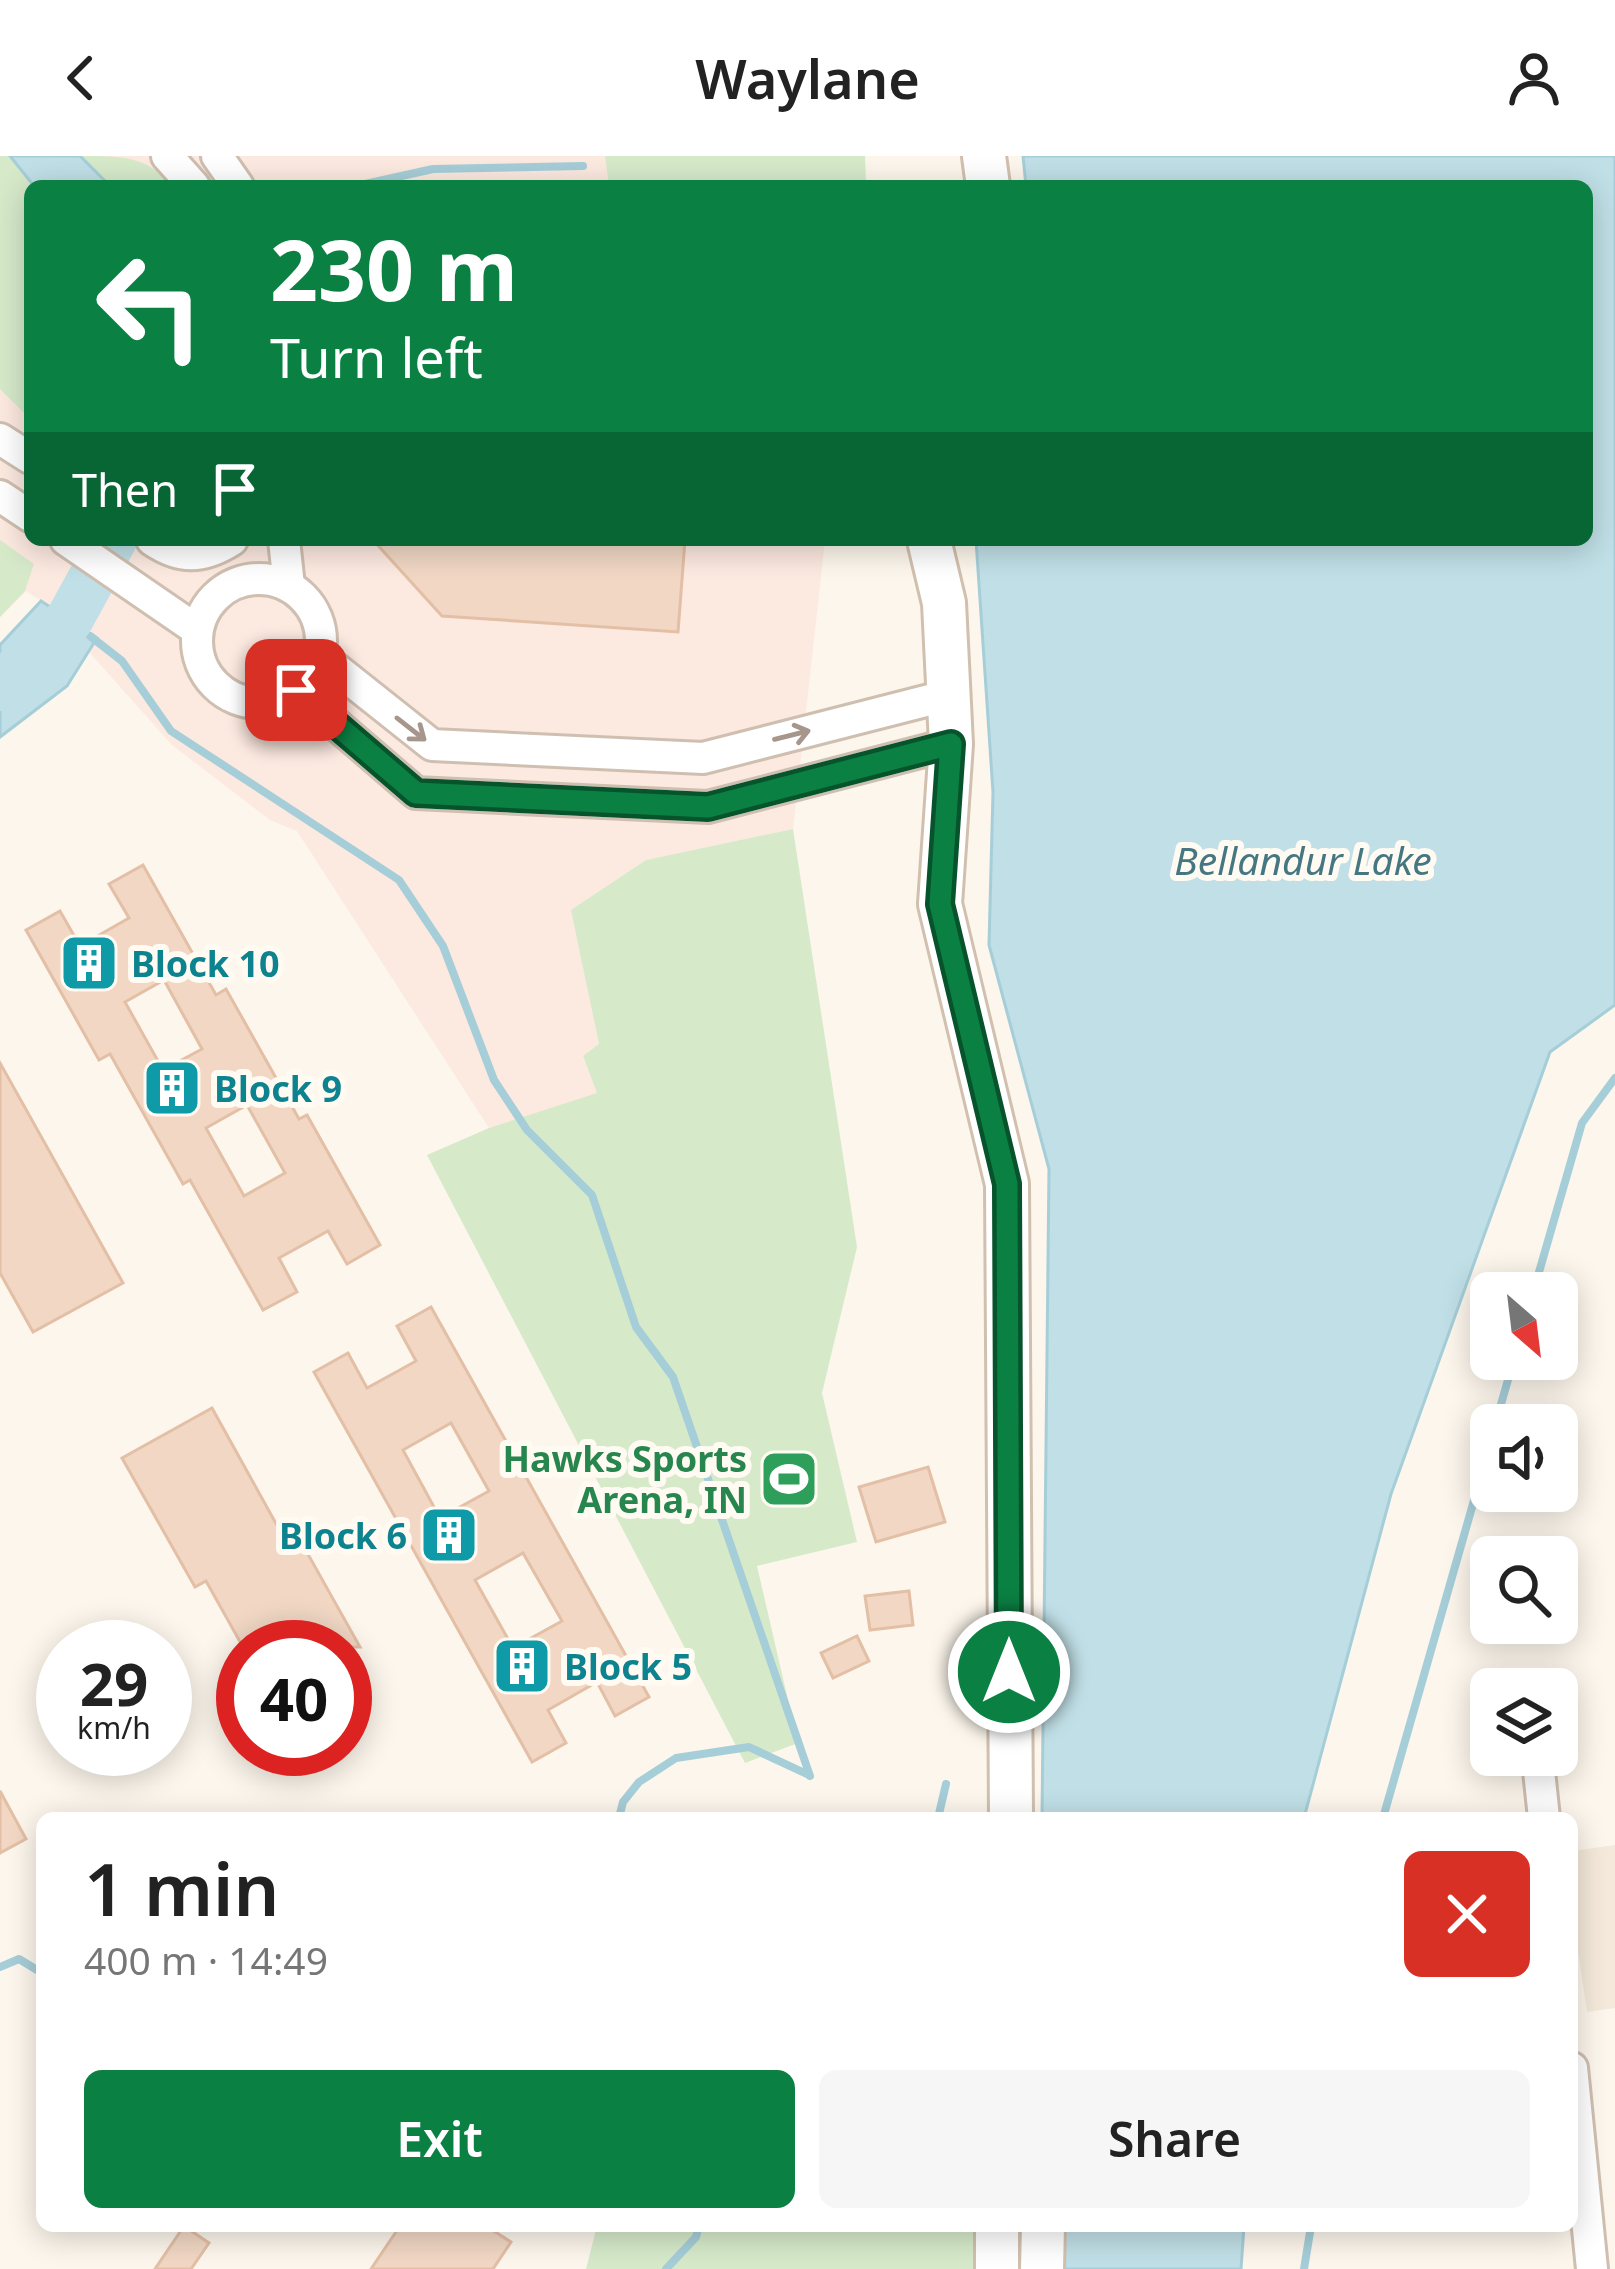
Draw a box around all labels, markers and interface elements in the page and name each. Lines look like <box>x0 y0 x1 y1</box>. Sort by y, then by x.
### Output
text: Waylane <box>695 41 920 115</box>
icon: back <box>48 45 114 111</box>
icon: person <box>1501 45 1567 111</box>
text: 230 m <box>270 211 518 326</box>
icon: left <box>72 228 228 384</box>
text: Turn left <box>270 320 483 394</box>
icon: arrive <box>202 456 268 522</box>
text: Then <box>72 459 178 520</box>
pin <box>245 639 347 741</box>
icon: arrive <box>263 657 329 723</box>
one-way arrow <box>395 715 427 742</box>
one-way arrow <box>773 723 811 745</box>
water label: Bellandur Lake <box>1174 833 1432 886</box>
building icon: Block 10 <box>58 932 120 994</box>
place label: Block 10 <box>131 939 280 988</box>
building icon: Block 9 <box>141 1057 203 1119</box>
place label: Block 9 <box>214 1064 342 1113</box>
north arrow <box>1470 1272 1578 1380</box>
map controls <box>1470 1272 1578 1776</box>
button: sound <box>1470 1404 1578 1512</box>
place label: Hawks Sports Arena, IN <box>502 1434 747 1524</box>
sports icon: Hawks Sports Arena, IN <box>758 1448 820 1510</box>
building icon: Block 6 <box>418 1504 480 1566</box>
place label: Block 6 <box>279 1511 407 1560</box>
button: search <box>1470 1536 1578 1644</box>
position arrow <box>946 1609 1072 1735</box>
speed limit sign: 40 <box>216 1620 372 1776</box>
building icon: Block 5 <box>491 1635 553 1697</box>
text: 29 <box>80 1642 148 1724</box>
place label: Block 5 <box>564 1642 692 1691</box>
button: layers <box>1470 1668 1578 1776</box>
text: km/h <box>77 1707 151 1748</box>
text: 1 min <box>84 1839 279 1937</box>
button: close <box>1404 1851 1530 1977</box>
text: 400 m · 14:49 <box>84 1933 328 1986</box>
button: Exit <box>84 2070 795 2208</box>
button: Share <box>819 2070 1530 2208</box>

